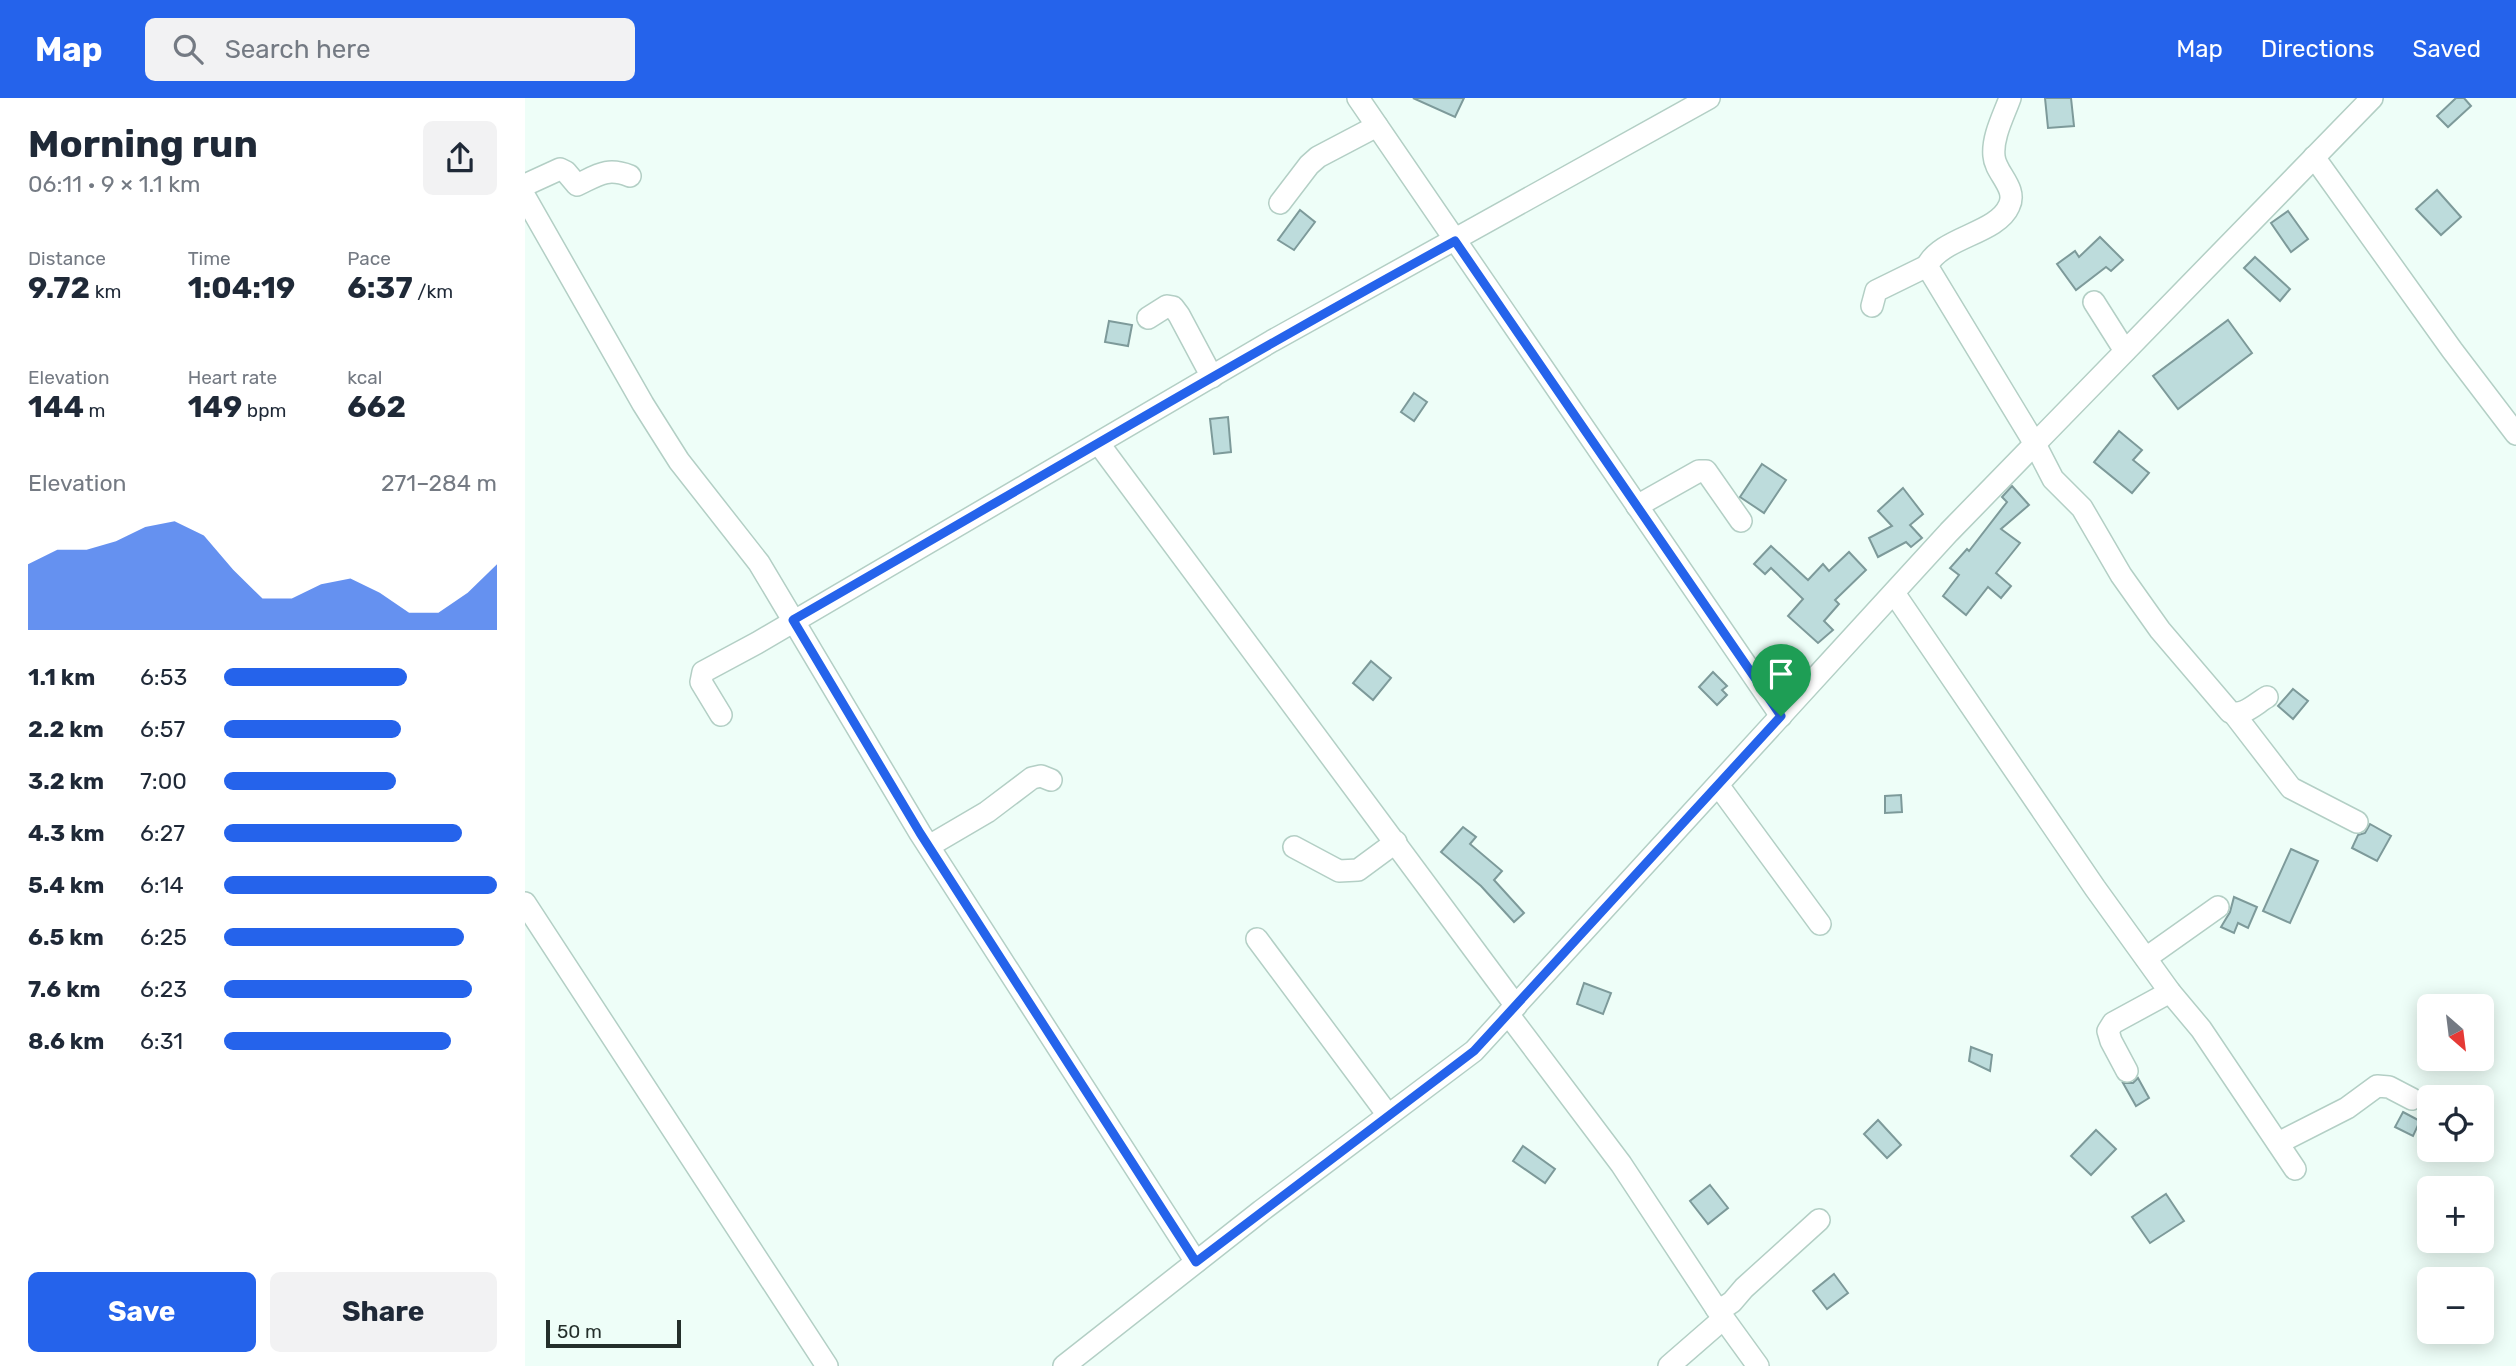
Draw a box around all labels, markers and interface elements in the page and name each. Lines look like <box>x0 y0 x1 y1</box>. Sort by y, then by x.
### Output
search box <box>145 18 635 81</box>
text: Map <box>35 30 103 69</box>
icon: search <box>169 30 207 68</box>
text: Search here <box>225 34 370 65</box>
text: Map <box>2176 35 2223 63</box>
text: Directions <box>2261 35 2374 63</box>
text: Saved <box>2412 35 2481 63</box>
text: Morning run <box>28 121 258 167</box>
button: share <box>423 121 497 195</box>
text: 06:11 · 9 × 1.1 km <box>28 170 201 198</box>
text: Distance <box>28 247 106 270</box>
text: Time <box>188 247 231 270</box>
text: Pace <box>347 247 391 270</box>
text: 9.72 <box>28 270 90 306</box>
text: 1:04:19 <box>188 270 295 306</box>
text: 6:37 <box>347 270 413 306</box>
text: km <box>90 280 121 303</box>
text: /km <box>413 280 453 303</box>
text: Elevation <box>28 366 109 389</box>
text: Heart rate <box>188 366 277 389</box>
text: kcal <box>347 366 382 389</box>
text: 144 <box>28 389 84 425</box>
text: 149 <box>188 389 242 425</box>
text: 662 <box>347 389 406 425</box>
text: m <box>84 399 105 422</box>
text: bpm <box>242 399 286 422</box>
text: Elevation <box>28 469 127 497</box>
text: 271–284 m <box>381 469 497 497</box>
pin <box>1751 644 1811 716</box>
icon: arrive <box>1762 655 1800 693</box>
text: 1.1 km <box>28 663 95 691</box>
text: 6:53 <box>140 663 187 691</box>
text: 2.2 km <box>28 715 104 743</box>
text: 6:57 <box>140 715 185 743</box>
text: 3.2 km <box>28 767 104 795</box>
text: 7:00 <box>140 767 187 795</box>
text: 4.3 km <box>28 819 105 847</box>
text: 6:27 <box>140 819 185 847</box>
text: 5.4 km <box>28 871 104 899</box>
text: 6:14 <box>140 871 184 899</box>
text: 6.5 km <box>28 923 104 951</box>
text: 6:25 <box>140 923 187 951</box>
text: 7.6 km <box>28 975 101 1003</box>
text: 6:23 <box>140 975 187 1003</box>
north arrow <box>2417 994 2494 1071</box>
map controls <box>2417 994 2494 1344</box>
text: 8.6 km <box>28 1027 104 1055</box>
text: 6:31 <box>140 1027 183 1055</box>
button: locate <box>2417 1085 2494 1162</box>
button: + <box>2417 1176 2494 1253</box>
button: − <box>2417 1267 2494 1344</box>
button: Save <box>28 1272 256 1352</box>
button: Share <box>270 1272 497 1352</box>
scale bar <box>546 1317 681 1349</box>
text: 50 m <box>557 1320 602 1343</box>

